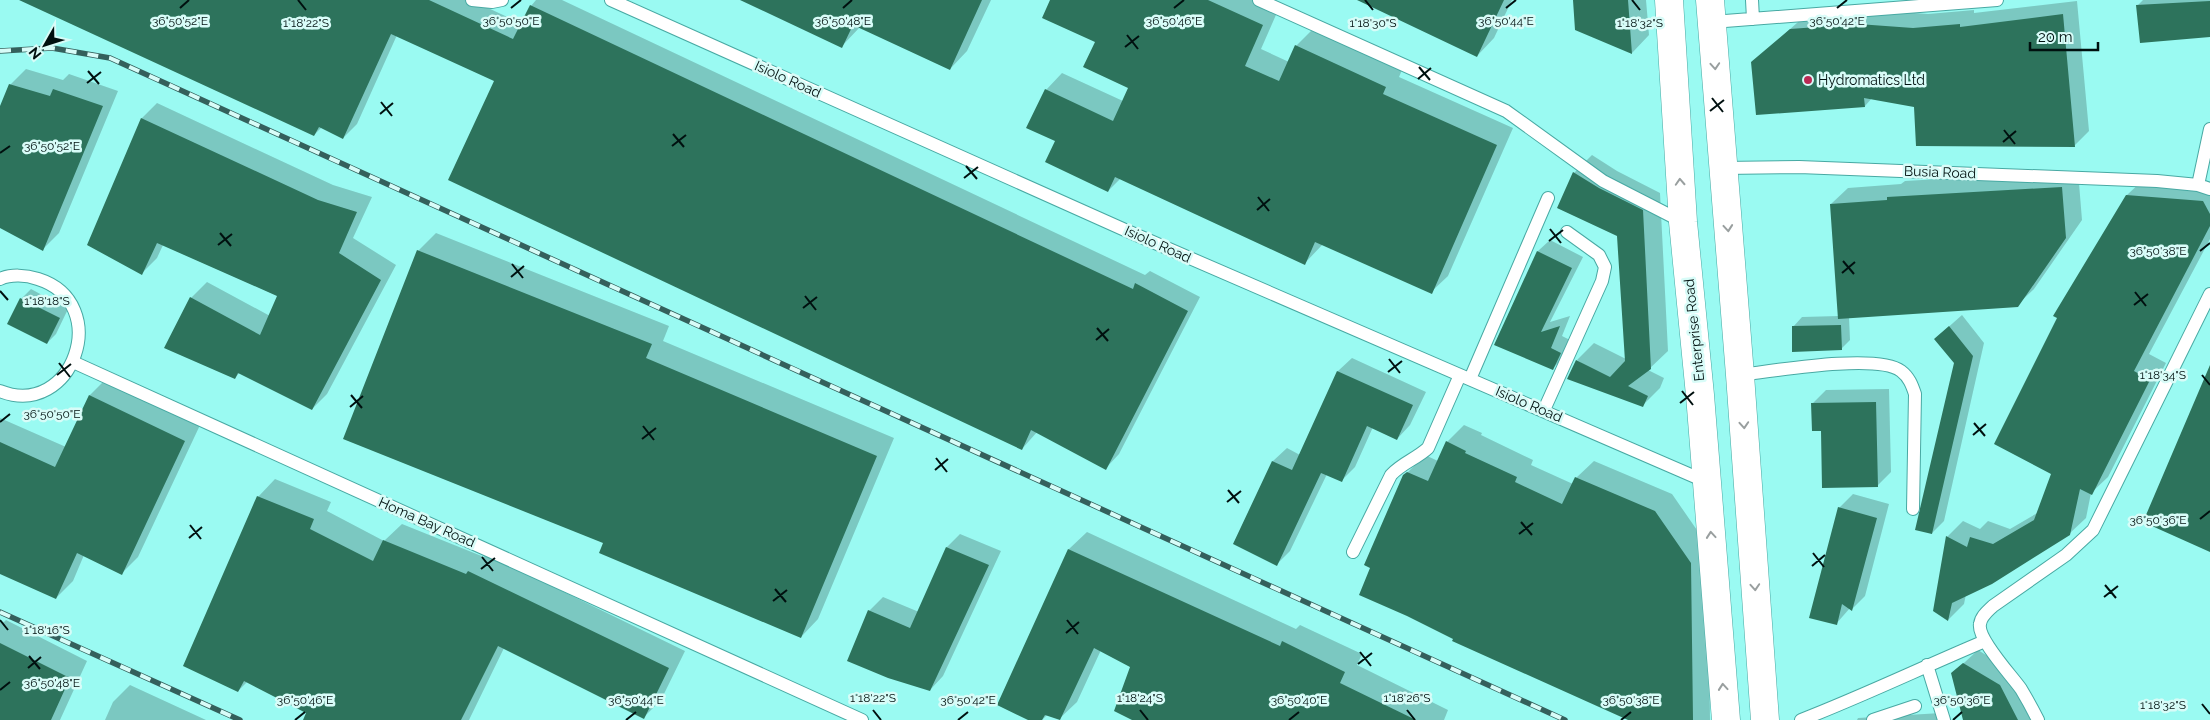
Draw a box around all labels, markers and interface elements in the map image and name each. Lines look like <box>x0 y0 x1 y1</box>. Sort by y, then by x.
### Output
text: 36°50'52"E <box>152 14 208 28</box>
text: 36°50'50"E <box>482 14 540 28</box>
text: 36°50'48"E <box>815 14 871 28</box>
text: 36°50'46"E <box>1146 14 1202 28</box>
text: 36°50'44"E <box>1478 14 1534 28</box>
text: 36°50'42"E <box>1809 14 1865 28</box>
text: 1°18'22"S <box>283 16 329 30</box>
text: 1°18'30"S <box>1349 16 1397 30</box>
text: 1°18'32"S <box>1617 16 1663 30</box>
north arrow <box>20 20 70 70</box>
scale bar <box>2030 20 2098 52</box>
text: 20 m <box>2038 28 2073 46</box>
text: N <box>25 44 44 62</box>
street label: Isiolo Road <box>752 57 824 101</box>
one-way arrow <box>1710 62 1721 70</box>
place label: Hydromatics Ltd <box>1818 72 1925 88</box>
marker: Hydromatics Ltd <box>1802 74 1814 86</box>
text: 36°50'52"E <box>24 139 80 153</box>
street label: Busia Road <box>1904 163 1976 181</box>
one-way arrow <box>1675 178 1686 186</box>
street label: Isiolo Road <box>1122 222 1194 266</box>
one-way arrow <box>1722 224 1733 232</box>
text: 36°50'38"E <box>2129 244 2187 258</box>
street label: Enterprise Road <box>1681 278 1707 382</box>
text: 1°18'18"S <box>24 294 70 308</box>
text: 1°18'34"S <box>2140 368 2186 382</box>
street label: Isiolo Road <box>1493 383 1565 425</box>
text: 36°50'50"E <box>23 407 81 421</box>
one-way arrow <box>1738 421 1749 429</box>
street label: Homa Bay Road <box>376 494 478 550</box>
text: 36°50'36"E <box>2129 513 2187 527</box>
one-way arrow <box>1706 531 1717 539</box>
one-way arrow <box>1750 583 1761 591</box>
text: 1°18'16"S <box>24 623 70 637</box>
text: 36°50'48"E <box>24 676 80 690</box>
one-way arrow <box>1718 683 1729 691</box>
text: 1°18'22"S <box>850 691 896 705</box>
text: 1°18'24"S <box>1117 691 1163 705</box>
text: 1°18'26"S <box>1384 691 1430 705</box>
text: 36°50'46"E <box>277 693 333 707</box>
text: 36°50'44"E <box>608 693 664 707</box>
text: 36°50'42"E <box>940 693 996 707</box>
text: 36°50'40"E <box>1271 693 1327 707</box>
text: 36°50'38"E <box>1602 693 1660 707</box>
text: 36°50'36"E <box>1933 693 1991 707</box>
text: 1°18'32"S <box>2140 698 2186 712</box>

